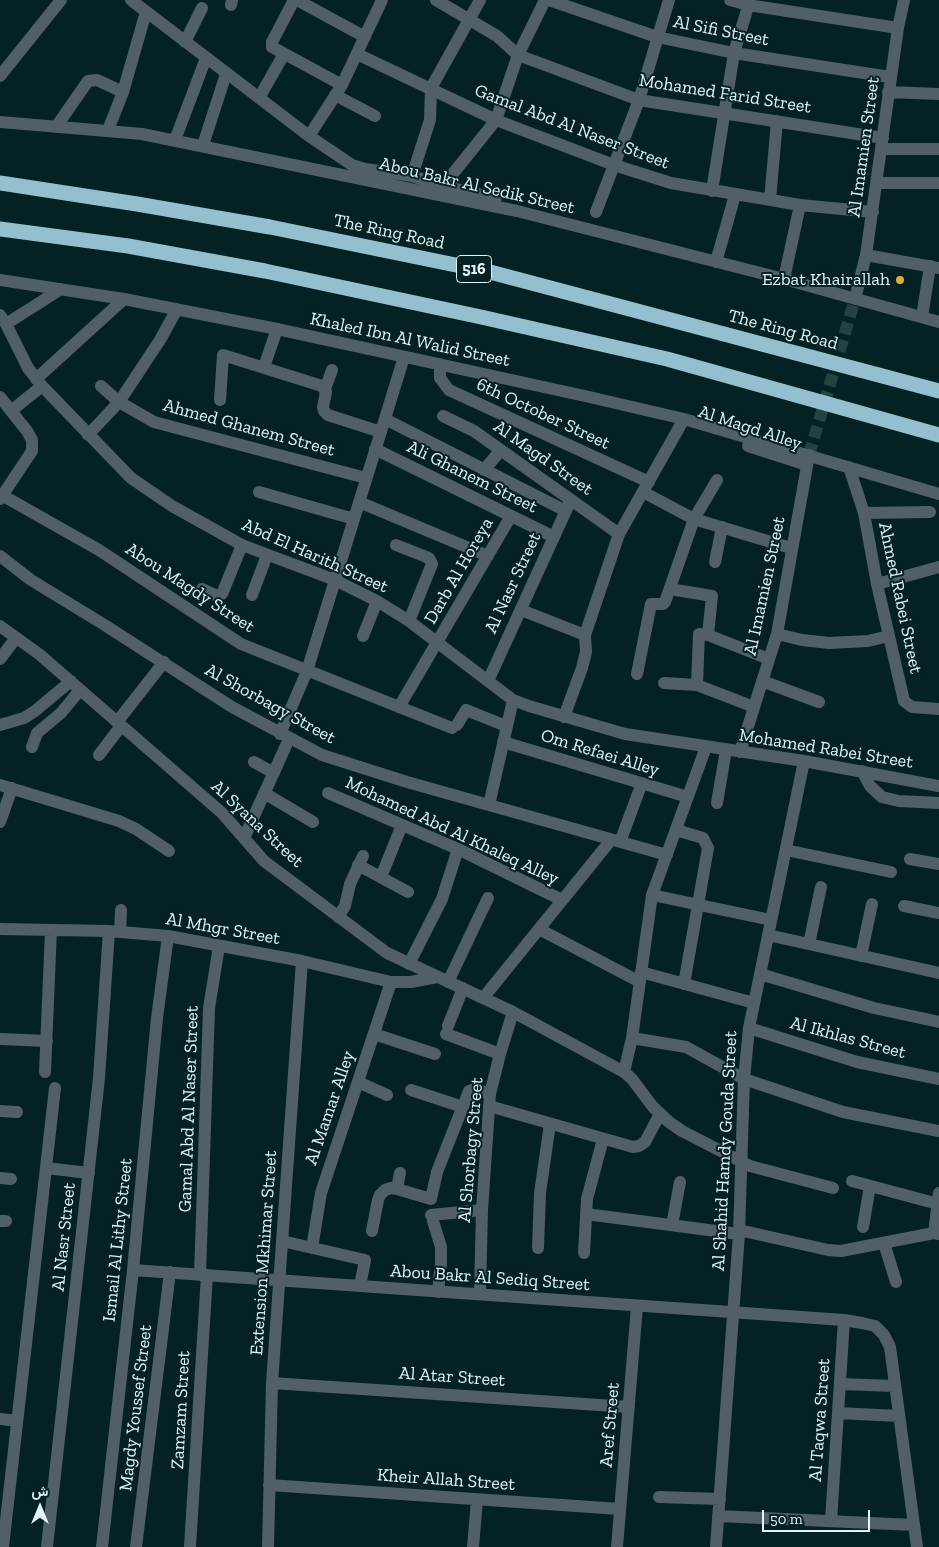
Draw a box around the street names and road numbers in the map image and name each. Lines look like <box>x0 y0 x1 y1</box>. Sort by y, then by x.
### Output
street label: Al Sifi Street <box>671 11 771 51</box>
street label: Mohamed Farid Street <box>637 70 813 118</box>
street label: Al Imamien Street <box>843 75 885 219</box>
street label: Gamal Abd Al Naser Street <box>472 80 672 174</box>
street label: Abou Bakr Al Sedik Street <box>377 153 577 219</box>
street label: The Ring Road <box>332 210 446 254</box>
road number: 516 <box>456 255 492 282</box>
street label: The Ring Road <box>726 305 840 355</box>
street label: Khaled Ibn Al Walid Street <box>308 308 512 372</box>
street label: 6th October Street <box>473 374 613 454</box>
street label: Ahmed Ghanem Street <box>161 395 337 461</box>
street label: Al Magd Alley <box>696 401 804 455</box>
street label: Al Magd Street <box>489 416 597 500</box>
street label: Ali Ghanem Street <box>403 436 541 518</box>
street label: Abd El Harith Street <box>239 514 391 598</box>
street label: Darb Al Horeya <box>420 514 498 628</box>
street label: Al Imamien Street <box>740 515 790 657</box>
street label: Ahmed Rabei Street <box>873 520 927 676</box>
street label: Al Nasr Street <box>480 529 546 637</box>
street label: Abou Magdy Street <box>121 538 259 638</box>
street label: Al Shorbagy Street <box>201 659 339 749</box>
street label: Om Refaei Alley <box>538 725 662 781</box>
street label: Mohamed Rabei Street <box>737 725 915 773</box>
street label: Mohamed Abd Al Khaleq Alley <box>342 772 562 890</box>
street label: Al Syana Street <box>206 776 308 872</box>
street label: Al Mhgr Street <box>164 908 282 950</box>
street label: Gamal Abd Al Naser Street <box>175 1005 203 1213</box>
street label: Al Ikhlas Street <box>788 1012 908 1064</box>
street label: Al Shahid Hamdy Gouda Street <box>708 1030 742 1272</box>
street label: Al Mamar Alley <box>300 1048 360 1168</box>
street label: Al Shorbagy Street <box>454 1076 488 1224</box>
street label: Extension Mkhimar Street <box>246 1150 282 1356</box>
street label: Ismail Al Lithy Street <box>99 1157 137 1323</box>
street label: Al Nasr Street <box>48 1182 80 1292</box>
street label: Abou Bakr Al Sediq Street <box>390 1260 590 1296</box>
street label: Magdy Youssef Street <box>115 1323 157 1493</box>
street label: Zamzam Street <box>167 1350 195 1470</box>
street label: Al Taqwa Street <box>805 1358 835 1482</box>
street label: Al Atar Street <box>398 1363 506 1391</box>
street label: Aref Street <box>596 1382 624 1468</box>
street label: Kheir Allah Street <box>376 1464 516 1496</box>

